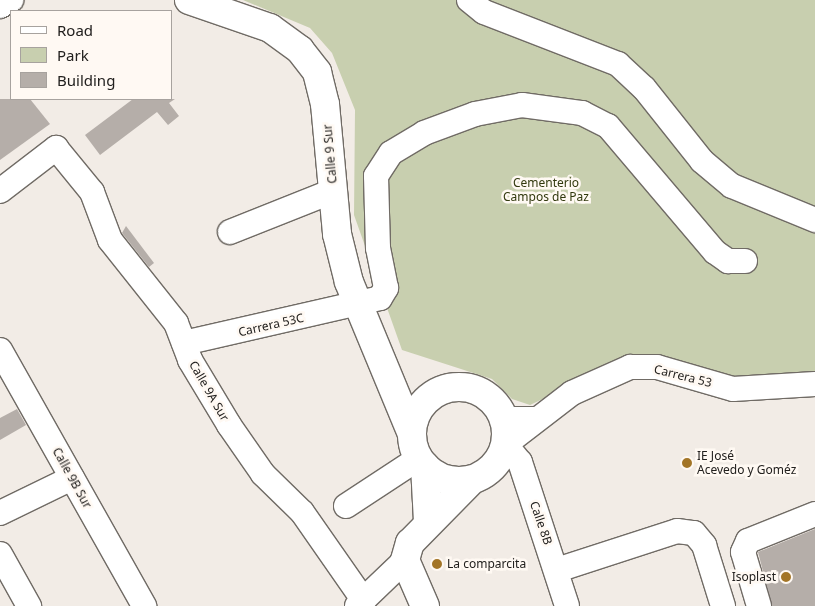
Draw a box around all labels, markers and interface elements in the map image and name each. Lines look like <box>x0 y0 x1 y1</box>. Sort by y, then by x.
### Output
legend <box>10 10 172 100</box>
text: Road <box>57 20 93 40</box>
text: Park <box>57 45 89 65</box>
text: Building <box>57 70 115 90</box>
street label: Calle 9 Sur <box>320 124 340 184</box>
park label: Cementerio Campos de Paz <box>503 176 589 204</box>
street label: Carrera 53C <box>237 310 305 340</box>
street label: Calle 9A Sur <box>186 358 232 424</box>
street label: Carrera 53 <box>653 362 713 390</box>
street label: Calle 9B Sur <box>49 445 95 511</box>
place label: IE José Acevedo y Goméz <box>697 449 796 477</box>
marker: IE José Acevedo y Goméz <box>681 457 693 469</box>
street label: Calle 8B <box>527 499 555 547</box>
place label: La comparcita <box>447 557 526 571</box>
marker: La comparcita <box>431 558 443 570</box>
place label: Isoplast <box>732 570 776 584</box>
marker: Isoplast <box>780 571 792 583</box>

